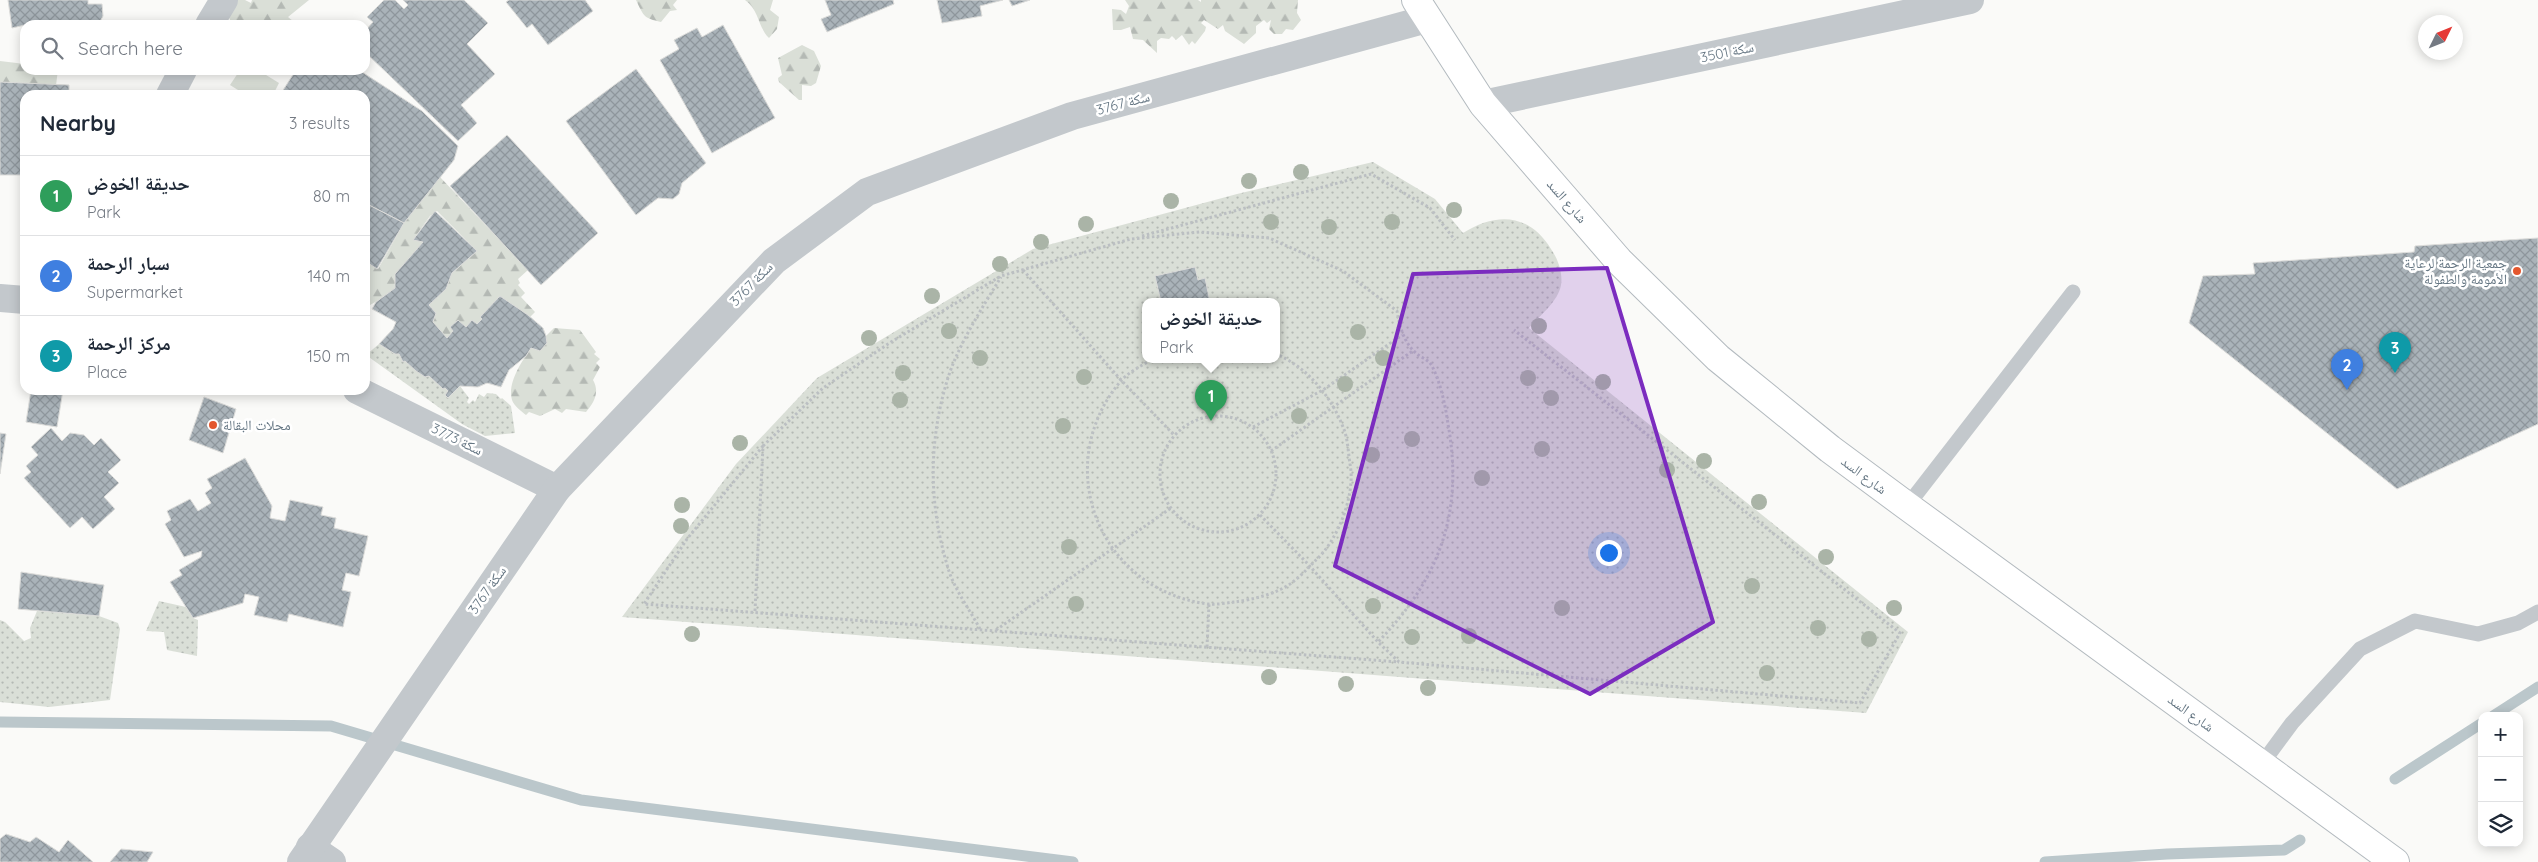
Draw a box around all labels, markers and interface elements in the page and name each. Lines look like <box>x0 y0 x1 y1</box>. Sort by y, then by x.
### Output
north arrow <box>2418 15 2463 60</box>
search box <box>20 20 370 75</box>
icon: search <box>38 34 66 62</box>
text: Search here <box>78 36 183 60</box>
street label: سكة 3501 <box>1699 38 1755 66</box>
street label: سكة 3767 <box>1094 87 1152 119</box>
text: Nearby <box>40 110 116 136</box>
text: 3 results <box>289 113 350 133</box>
text: حديقة الخوض <box>87 171 190 195</box>
street label: شارع السد <box>1542 175 1591 227</box>
text: 1 <box>53 186 59 206</box>
text: 80 m <box>313 186 350 206</box>
text: Park <box>87 202 121 222</box>
text: سبار الرحمة <box>87 251 170 275</box>
place label: جمعية الرحمة لرعاية الأمومة والطفولة <box>2404 254 2507 288</box>
street label: سكة 3767 <box>726 258 776 310</box>
marker: جمعية الرحمة لرعاية الأمومة والطفولة <box>2511 265 2523 277</box>
text: 2 <box>51 266 61 286</box>
text: 140 m <box>307 266 350 286</box>
text: Supermarket <box>87 282 183 302</box>
popup <box>1142 298 1280 363</box>
text: حديقة الخوض <box>1160 306 1262 330</box>
text: مركز الرحمة <box>87 331 171 355</box>
pin: 3 <box>2379 332 2411 373</box>
text: Park <box>1160 337 1193 357</box>
text: 3 <box>52 346 60 366</box>
text: 150 m <box>307 346 350 366</box>
pin: 2 <box>2331 349 2363 390</box>
text: Place <box>87 362 127 382</box>
pin: 1 <box>1195 380 1227 421</box>
place label: محلات البقالة <box>223 416 291 434</box>
marker: محلات البقالة <box>207 419 219 431</box>
street label: سكة 3773 <box>428 419 486 459</box>
street label: شارع السد <box>1837 452 1890 499</box>
your location <box>1596 540 1622 566</box>
street label: سكة 3767 <box>464 562 510 618</box>
street label: شارع السد <box>2164 690 2218 737</box>
map controls <box>2478 712 2523 847</box>
button: + <box>2478 712 2523 757</box>
button: − <box>2478 757 2523 802</box>
button: layers <box>2478 802 2523 847</box>

